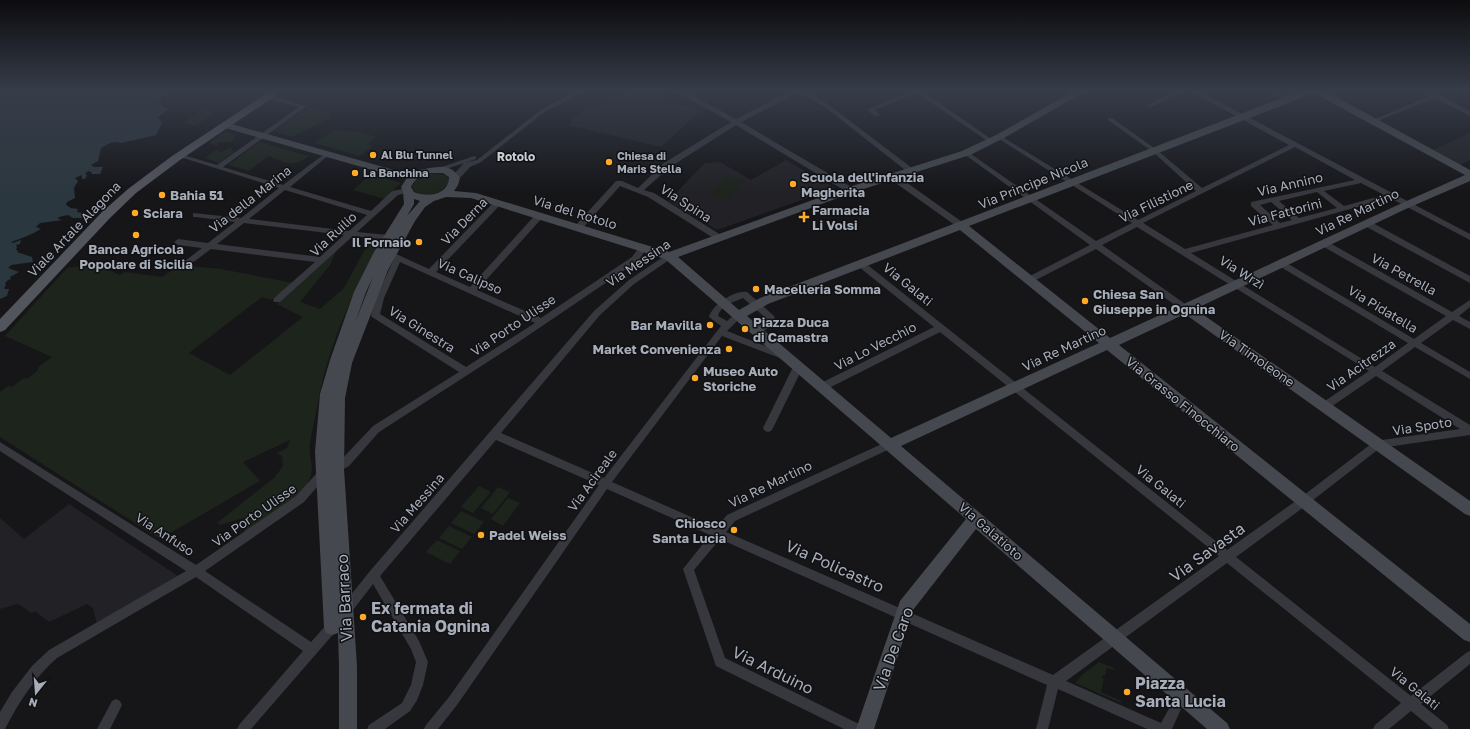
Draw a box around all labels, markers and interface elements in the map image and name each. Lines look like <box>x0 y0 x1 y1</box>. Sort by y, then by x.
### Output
place label: Al Blu Tunnel <box>381 148 453 161</box>
district label: Rotolo <box>497 149 535 164</box>
place label: Chiesa di Maris Stella <box>617 149 681 175</box>
marker: Al Blu Tunnel <box>368 150 378 160</box>
street label: Via Principe Nicola <box>976 154 1090 212</box>
marker: Chiesa di Maris Stella <box>604 157 614 167</box>
street label: Via della Marina <box>206 162 294 236</box>
place label: La Banchina <box>363 166 428 179</box>
marker: La Banchina <box>350 168 360 178</box>
place label: Scuola dell'infanzia Magherita <box>801 169 924 200</box>
street label: Via Annino <box>1256 169 1325 199</box>
street label: Via Filistione <box>1116 176 1196 226</box>
street label: Viale Artale Alagona <box>24 178 124 280</box>
marker: Scuola dell'infanzia Magherita <box>788 179 798 189</box>
street label: Via Spina <box>657 181 715 225</box>
street label: Via Re Martino <box>1313 185 1401 239</box>
place label: Bahia 51 <box>170 187 224 203</box>
marker: Bahia 51 <box>157 190 167 200</box>
street label: Via del Rotolo <box>531 192 619 232</box>
street label: Via Derna <box>437 194 491 248</box>
street label: Via Fattorini <box>1246 194 1324 230</box>
place label: Farmacia Li Volsi <box>812 202 870 233</box>
place label: Sciara <box>143 205 183 221</box>
marker: Sciara <box>130 208 140 218</box>
street label: Via Ruilio <box>306 208 360 260</box>
marker: Farmacia Li Volsi <box>799 212 809 222</box>
marker: Banca Agricola Popolare di Sicilia <box>131 230 141 240</box>
place label: Il Fornaio <box>352 234 411 250</box>
street label: Via Messina <box>603 236 673 290</box>
marker: Il Fornaio <box>414 237 424 247</box>
place label: Banca Agricola Popolare di Sicilia <box>79 241 193 272</box>
street label: Via Petrella <box>1369 250 1439 298</box>
street label: Via Wrzì <box>1216 252 1268 292</box>
street label: Via Calipso <box>435 255 505 297</box>
street label: Via Galati <box>880 259 936 309</box>
place label: Macelleria Somma <box>764 281 881 297</box>
street label: Via Pidatella <box>1345 282 1421 336</box>
marker: Macelleria Somma <box>751 284 761 294</box>
place label: Chiesa San Giuseppe in Ognina <box>1093 286 1216 317</box>
street label: Via Porto Ulisse <box>467 291 559 359</box>
marker: Chiesa San Giuseppe in Ognina <box>1080 296 1090 306</box>
street label: Via Ginestra <box>386 302 458 356</box>
place label: Piazza Duca di Camastra <box>753 314 829 345</box>
place label: Bar Mavilla <box>630 317 702 333</box>
street label: Via Lo Vecchio <box>831 318 919 374</box>
marker: Bar Mavilla <box>705 320 715 330</box>
street label: Via Re Martino <box>1020 322 1109 374</box>
marker: Piazza Duca di Camastra <box>740 324 750 334</box>
street label: Via Timoleone <box>1216 326 1298 390</box>
street label: Via Acitrezza <box>1323 335 1399 395</box>
place label: Market Convenienza <box>592 341 721 357</box>
marker: Market Convenienza <box>724 344 734 354</box>
street label: Via Grasso Finocchiaro <box>1123 353 1243 455</box>
place label: Museo Auto Storiche <box>703 363 778 394</box>
marker: Museo Auto Storiche <box>690 373 700 383</box>
street label: Via Spoto <box>1391 413 1453 439</box>
street label: Via Acireale <box>564 446 620 514</box>
street label: Via Re Martino <box>726 457 814 511</box>
street label: Via Galati <box>1133 461 1189 511</box>
street label: Via Messina <box>387 470 447 536</box>
street label: Via Porto Ulisse <box>209 480 299 550</box>
street label: Via Galatioto <box>955 499 1027 563</box>
street label: Via Anfuso <box>133 509 198 559</box>
place label: Chiosco Santa Lucia <box>652 515 726 546</box>
street label: Via Savasta <box>1165 518 1249 586</box>
marker: Chiosco Santa Lucia <box>729 525 739 535</box>
place label: Padel Weiss <box>489 527 566 543</box>
marker: Padel Weiss <box>476 530 486 540</box>
street label: Via Policastro <box>783 535 887 597</box>
street label: Via Barraco <box>332 554 356 642</box>
place label: Ex fermata di Catania Ognina <box>371 598 490 636</box>
street label: Via De Caro <box>869 604 917 694</box>
marker: Ex fermata di Catania Ognina <box>358 612 368 622</box>
street label: Via Arduino <box>729 642 817 698</box>
street label: Via Galati <box>1387 663 1443 713</box>
north arrow <box>16 673 56 713</box>
place label: Piazza Santa Lucia <box>1135 673 1226 711</box>
marker: Piazza Santa Lucia <box>1122 687 1132 697</box>
text: N <box>27 696 39 710</box>

